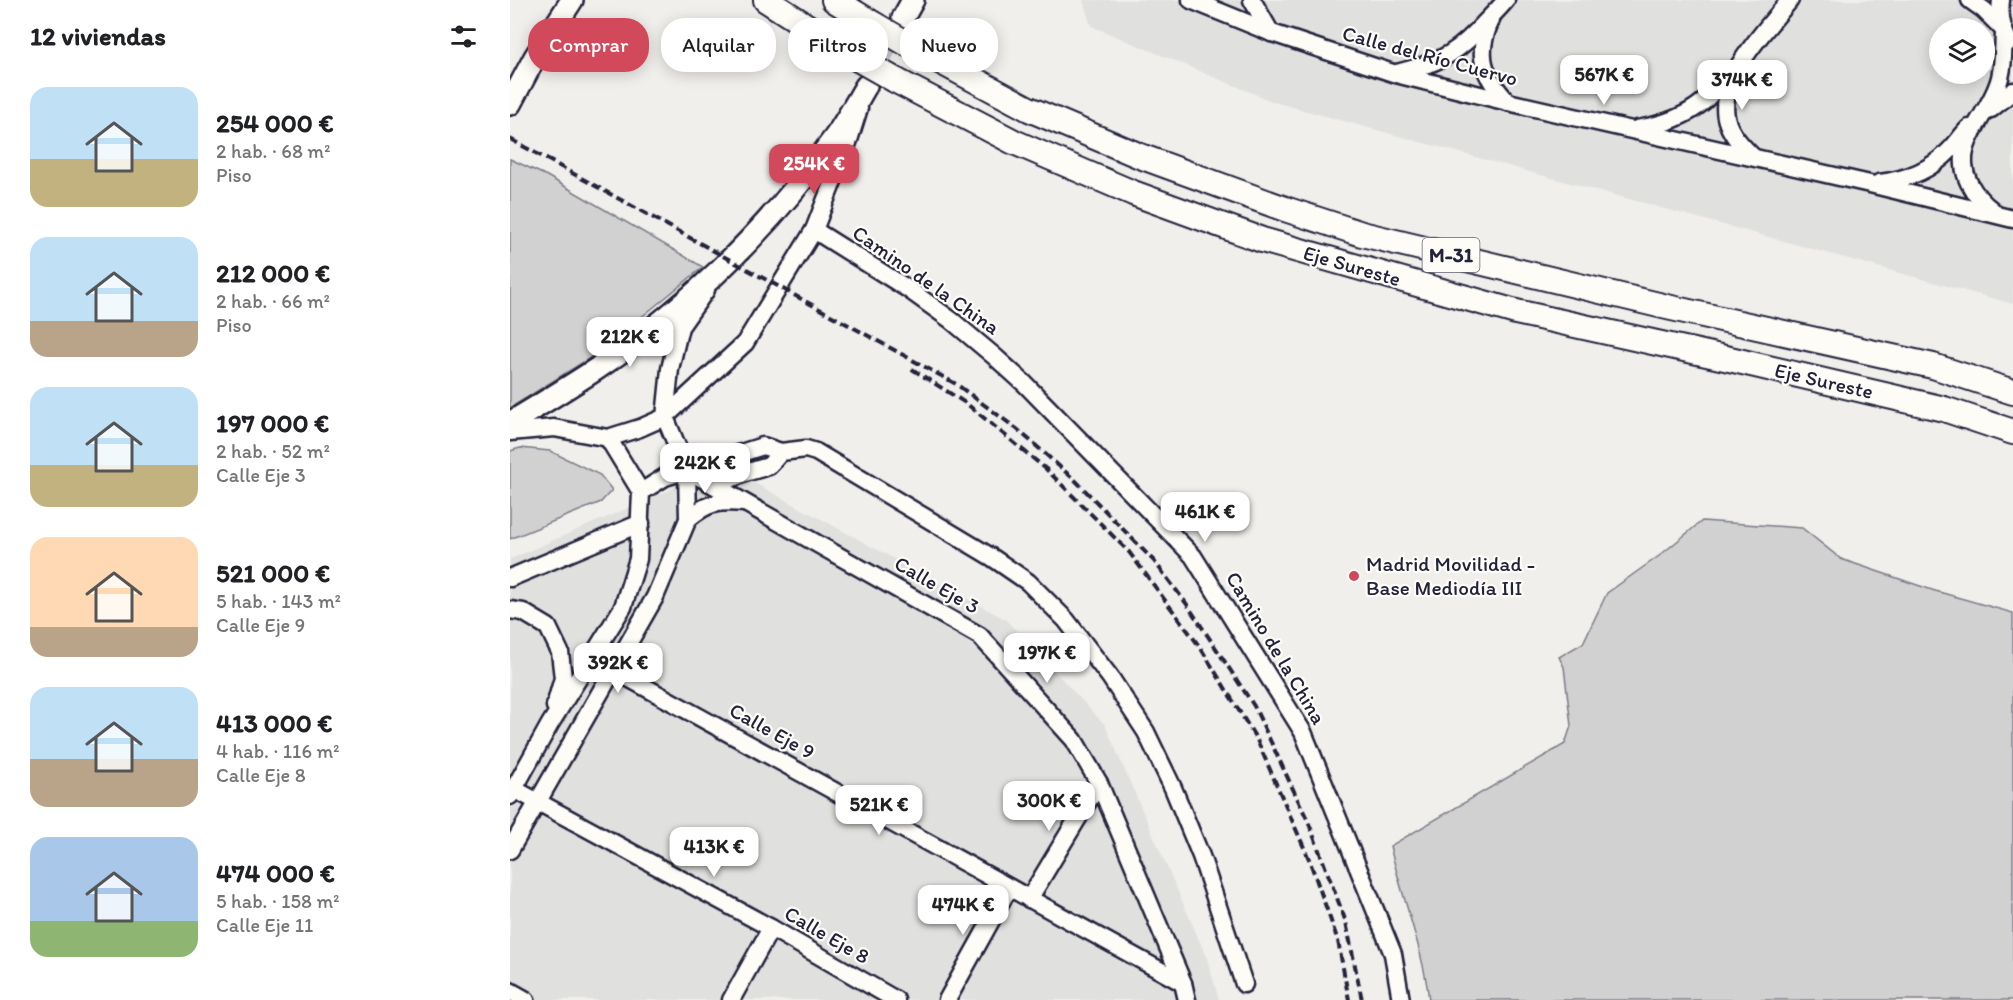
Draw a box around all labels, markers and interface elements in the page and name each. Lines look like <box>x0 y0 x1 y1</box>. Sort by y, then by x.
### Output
chip: Comprar <box>528 18 649 72</box>
chip: Alquilar <box>661 18 776 72</box>
chip: Filtros <box>788 18 888 72</box>
chip: Nuevo <box>900 18 998 72</box>
map controls <box>1929 18 1995 84</box>
button: layers <box>1929 18 1995 84</box>
text: 12 viviendas <box>30 20 166 52</box>
icon: filters <box>447 20 480 53</box>
street label: Calle del Río Cuervo <box>1340 20 1521 91</box>
pin: 567K € <box>1555 55 1653 106</box>
pin: 374K € <box>1693 60 1791 111</box>
text: 567K € <box>1574 62 1634 86</box>
text: 374K € <box>1711 67 1773 91</box>
text: 254 000 € <box>216 107 334 139</box>
icon: home <box>78 111 150 183</box>
text: 2 hab. · 68 m² <box>216 139 330 163</box>
pin: 254K € <box>765 144 863 195</box>
text: 254K € <box>783 151 845 175</box>
text: Piso <box>216 163 252 187</box>
street label: Camino de la China <box>848 220 1005 340</box>
road number: M-31 <box>1422 238 1480 272</box>
street label: Eje Sureste <box>1301 240 1404 291</box>
text: 212 000 € <box>216 257 330 289</box>
icon: home <box>78 261 150 333</box>
text: 2 hab. · 66 m² <box>216 289 330 313</box>
text: Piso <box>216 313 252 337</box>
pin: 212K € <box>581 317 679 368</box>
text: 212K € <box>600 324 660 348</box>
street label: Eje Sureste <box>1772 357 1876 404</box>
text: 197 000 € <box>216 407 329 439</box>
icon: home <box>78 411 150 483</box>
text: 2 hab. · 52 m² <box>216 439 330 463</box>
pin: 242K € <box>656 443 754 494</box>
text: 242K € <box>674 450 736 474</box>
text: Calle Eje 3 <box>216 463 306 487</box>
pin: 461K € <box>1156 492 1254 543</box>
text: 461K € <box>1175 499 1235 523</box>
street label: Calle Eje 3 <box>890 550 984 619</box>
place label: Madrid Movilidad - Base Mediodía III <box>1366 551 1535 600</box>
text: 521 000 € <box>216 557 330 589</box>
icon: home <box>78 561 150 633</box>
street label: Camino de la China <box>1221 567 1332 729</box>
marker: Madrid Movilidad - Base Mediodía III <box>1347 569 1361 583</box>
text: 5 hab. · 143 m² <box>216 589 341 613</box>
text: Calle Eje 9 <box>216 613 305 637</box>
pin: 197K € <box>998 633 1096 684</box>
text: 197K € <box>1018 640 1076 664</box>
pin: 392K € <box>569 643 667 694</box>
text: 392K € <box>588 650 648 674</box>
street label: Calle Eje 9 <box>725 697 819 764</box>
text: 413 000 € <box>216 707 332 739</box>
icon: home <box>78 711 150 783</box>
text: 4 hab. · 116 m² <box>216 739 340 763</box>
text: Calle Eje 8 <box>216 763 306 787</box>
pin: 300K € <box>1000 781 1098 832</box>
pin: 521K € <box>830 785 928 836</box>
text: 300K € <box>1017 788 1081 812</box>
text: 521K € <box>850 792 909 816</box>
pin: 413K € <box>665 827 763 878</box>
text: 413K € <box>684 834 744 858</box>
text: 474 000 € <box>216 857 335 889</box>
icon: home <box>78 861 150 933</box>
pin: 474K € <box>914 885 1012 936</box>
text: 5 hab. · 158 m² <box>216 889 340 913</box>
text: 474K € <box>932 892 994 916</box>
street label: Calle Eje 8 <box>780 900 874 969</box>
text: Calle Eje 11 <box>216 913 313 937</box>

